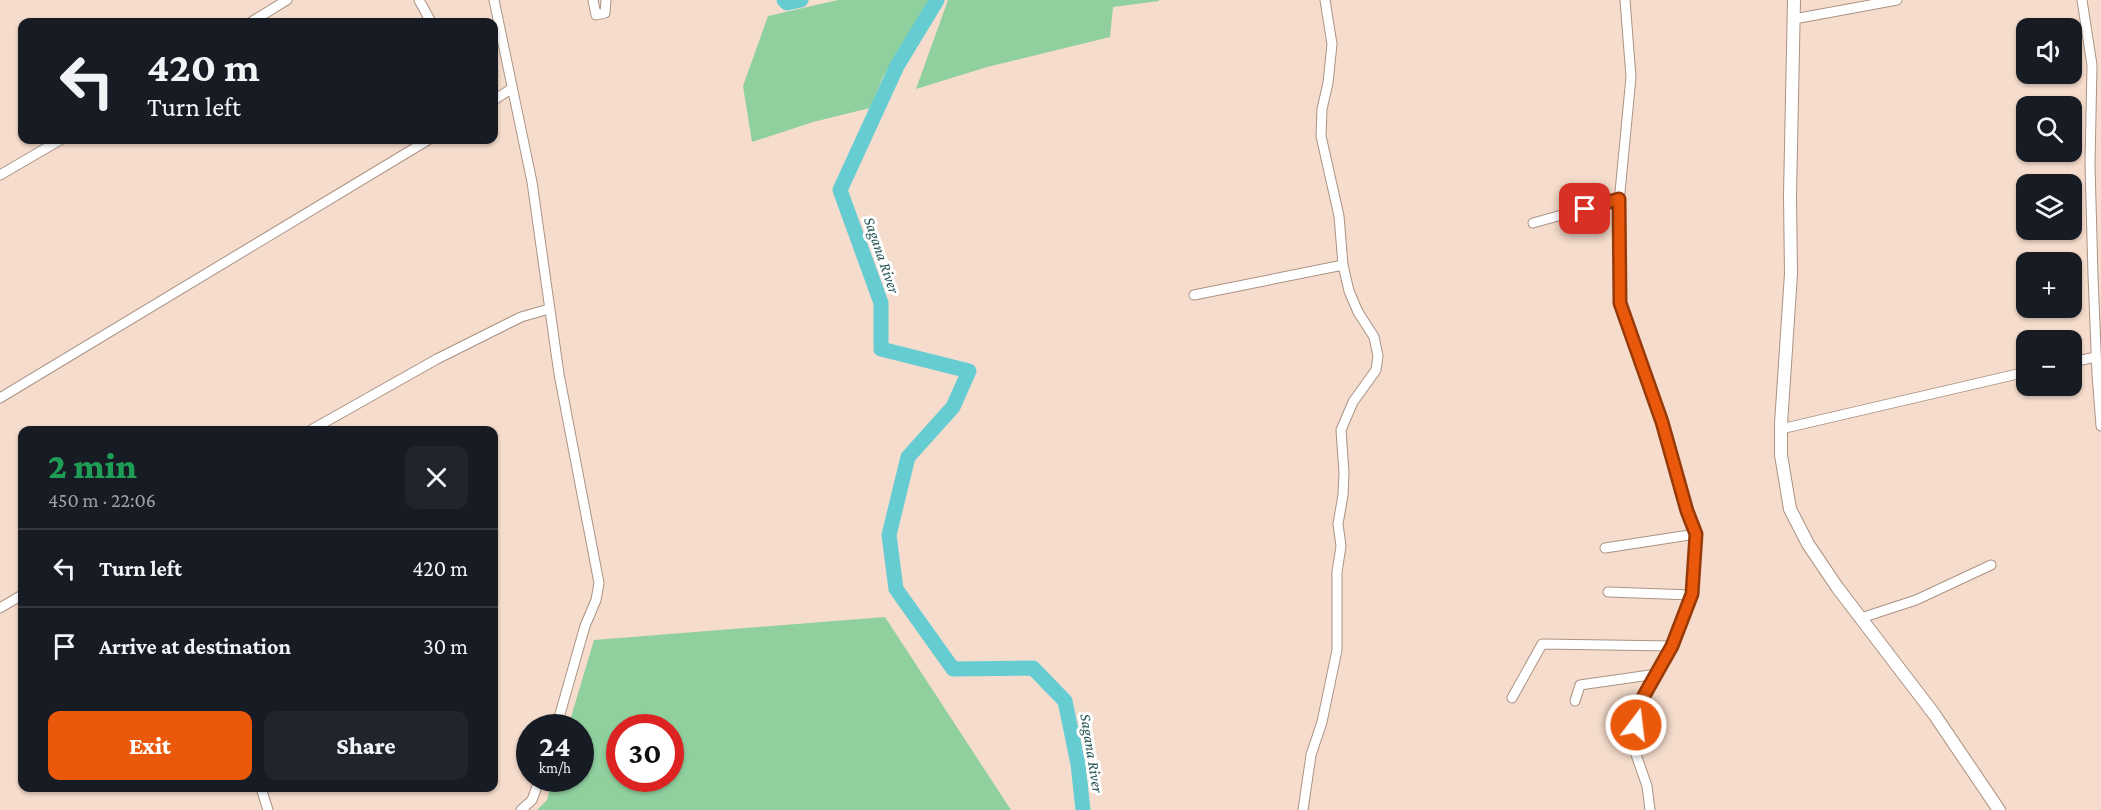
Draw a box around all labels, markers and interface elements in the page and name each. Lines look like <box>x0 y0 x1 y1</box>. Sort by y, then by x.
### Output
map controls <box>2016 18 2082 396</box>
button: sound <box>2016 18 2082 84</box>
icon: left <box>48 42 126 120</box>
text: 420 m <box>147 43 260 90</box>
text: Turn left <box>147 92 241 122</box>
button: search <box>2016 96 2082 162</box>
button: layers <box>2016 174 2082 240</box>
pin <box>1559 183 1610 234</box>
icon: arrive <box>1568 192 1601 225</box>
water label: Sagana River <box>860 215 903 296</box>
button: + <box>2016 252 2082 318</box>
button: − <box>2016 330 2082 396</box>
text: 2 min <box>48 446 137 486</box>
button: close <box>405 446 468 509</box>
text: 450 m · 22:06 <box>48 489 156 511</box>
icon: left <box>48 552 81 585</box>
text: Turn left <box>99 556 182 581</box>
text: 420 m <box>412 556 468 581</box>
icon: arrive <box>48 630 81 663</box>
text: Arrive at destination <box>99 634 291 659</box>
text: 30 m <box>423 634 468 659</box>
position arrow <box>1604 693 1668 757</box>
button: Exit <box>48 711 252 780</box>
button: Share <box>264 711 468 780</box>
water label: Sagana River <box>1076 712 1107 794</box>
speed limit sign: 30 <box>606 714 684 792</box>
text: 24 <box>539 729 571 762</box>
text: km/h <box>539 760 571 776</box>

